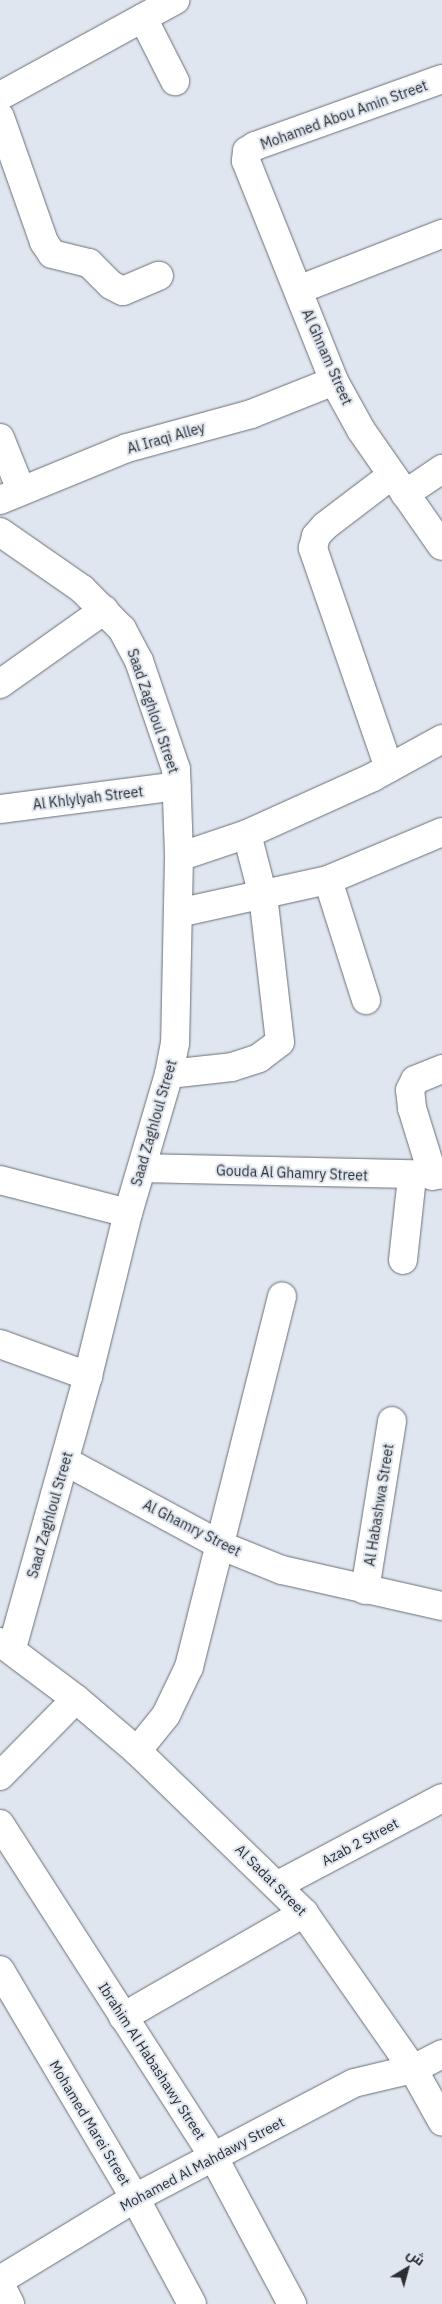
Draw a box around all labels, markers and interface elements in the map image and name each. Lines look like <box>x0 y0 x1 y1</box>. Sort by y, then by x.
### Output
street label: Mohamed Abou Amin Street <box>258 77 430 153</box>
street label: Al Ghnam Street <box>298 306 356 408</box>
street label: Al Iraqi Alley <box>125 419 207 457</box>
street label: Saad Zaghloul Street <box>124 647 182 775</box>
street label: Al Khlylyah Street <box>32 783 144 813</box>
street label: Saad Zaghloul Street <box>128 1058 180 1188</box>
street label: Gouda Al Ghamry Street <box>216 1162 368 1184</box>
street label: Al Habashwa Street <box>361 1443 397 1567</box>
street label: Saad Zaghloul Street <box>24 1450 76 1580</box>
street label: Al Ghamry Street <box>140 1496 244 1560</box>
street label: Azab 2 Street <box>319 1815 401 1869</box>
street label: Al Sadat Street <box>232 1841 310 1919</box>
street label: Ibrahim Al Habashawy Street <box>95 1979 209 2143</box>
street label: Mohamed Marei Street <box>46 2057 134 2189</box>
street label: Mohamed Al Mahdawy Street <box>117 2113 287 2215</box>
north arrow <box>382 2244 432 2294</box>
text: ش <box>403 2244 429 2270</box>

